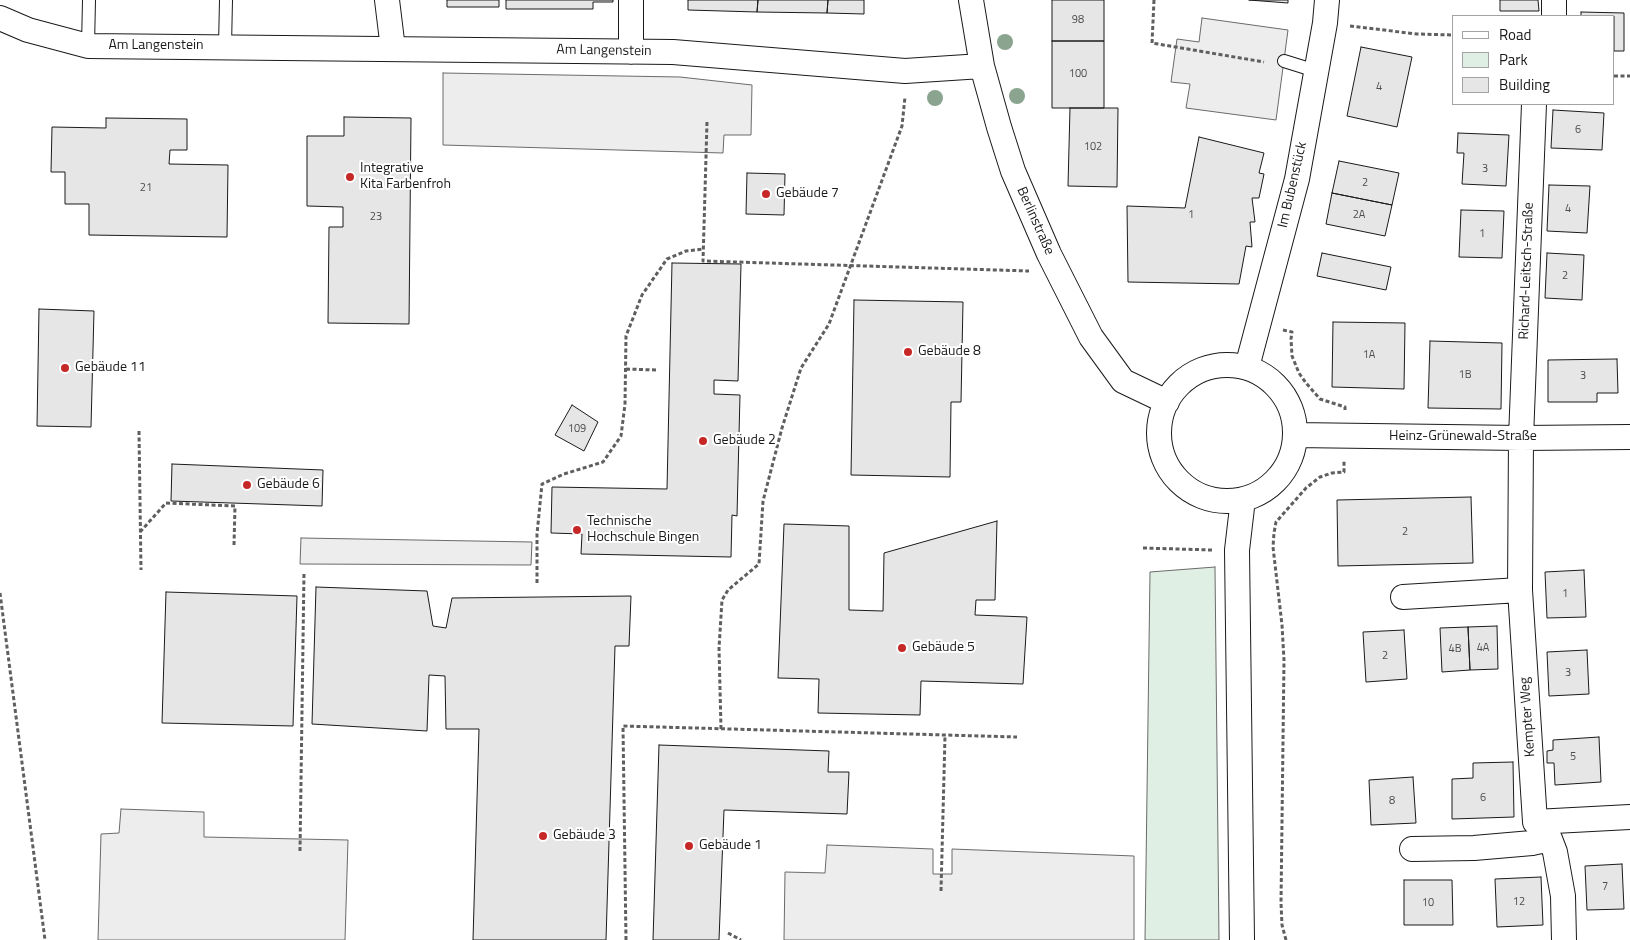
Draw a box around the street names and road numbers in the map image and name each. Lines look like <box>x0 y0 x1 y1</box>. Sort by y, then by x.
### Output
street label: Am Langenstein <box>108 38 204 54</box>
street label: Am Langenstein <box>556 42 652 60</box>
street label: Im Bubenstück <box>1275 140 1311 230</box>
street label: Berlinstraße <box>1013 184 1057 258</box>
street label: Richard-Leitsch-Straße <box>1516 202 1538 340</box>
street label: Heinz-Grünewald-Straße <box>1389 429 1537 445</box>
street label: Kempter Weg <box>1517 676 1539 758</box>

